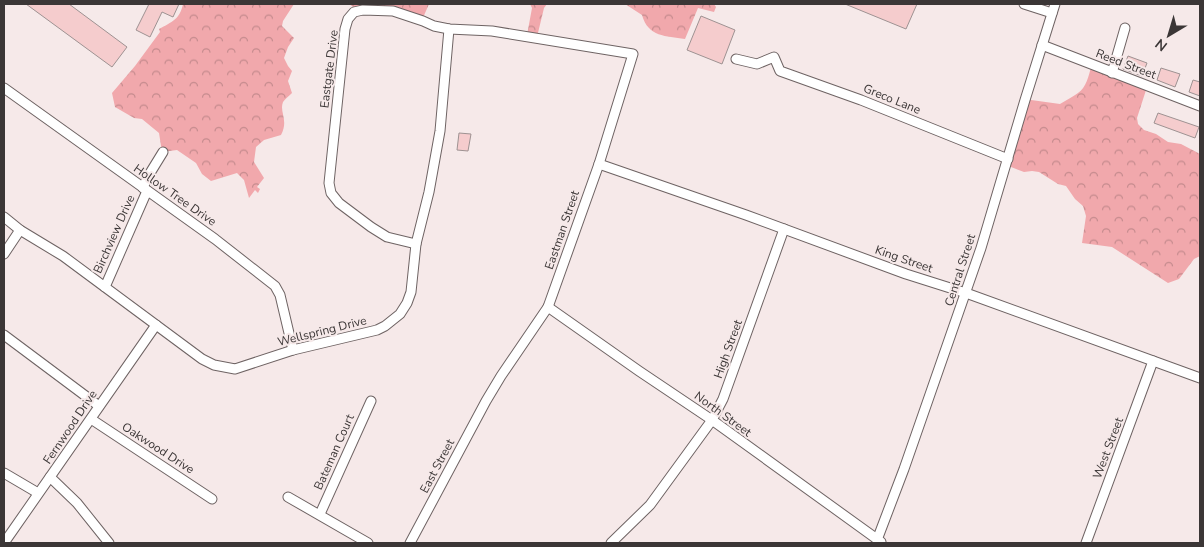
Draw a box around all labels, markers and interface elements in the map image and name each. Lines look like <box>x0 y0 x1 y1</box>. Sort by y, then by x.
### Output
north arrow <box>1144 10 1194 60</box>
street label: Eastgate Drive <box>316 29 342 109</box>
text: N <box>1151 34 1171 56</box>
street label: Reed Street <box>1093 45 1159 83</box>
street label: Greco Lane <box>861 80 923 118</box>
street label: Hollow Tree Drive <box>130 160 220 230</box>
street label: Eastman Street <box>541 188 583 272</box>
street label: Birchview Drive <box>90 192 138 276</box>
street label: Central Street <box>941 231 979 308</box>
street label: King Street <box>873 242 936 277</box>
street label: Wellspring Drive <box>276 312 368 350</box>
street label: High Street <box>710 317 746 381</box>
street label: Fernwood Drive <box>39 387 101 467</box>
street label: North Street <box>691 388 755 441</box>
street label: Bateman Court <box>310 411 358 492</box>
street label: West Street <box>1089 414 1127 481</box>
street label: Oakwood Drive <box>119 419 197 477</box>
street label: East Street <box>416 435 458 496</box>

